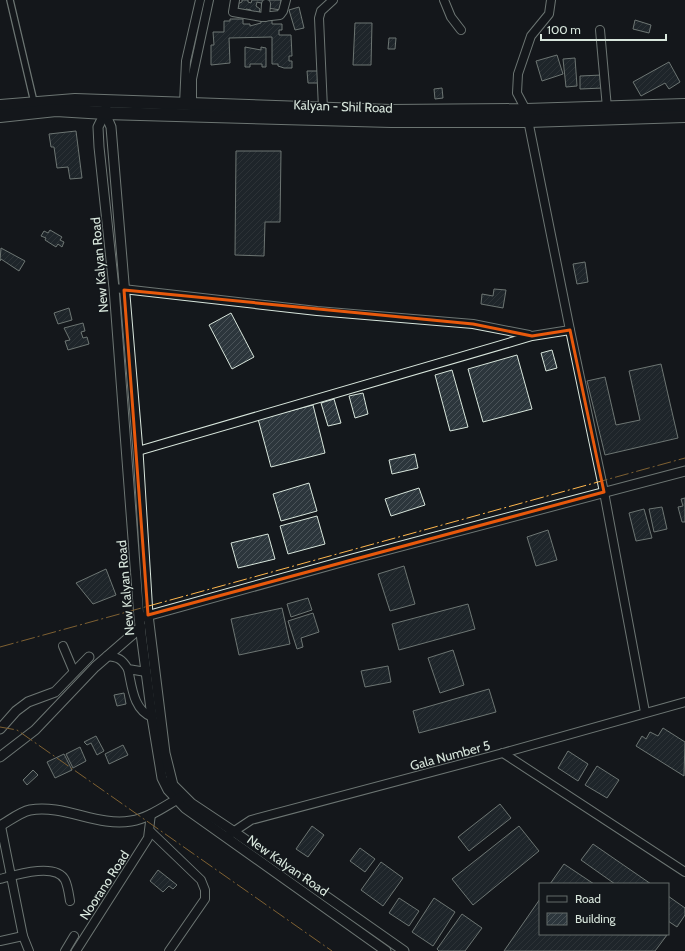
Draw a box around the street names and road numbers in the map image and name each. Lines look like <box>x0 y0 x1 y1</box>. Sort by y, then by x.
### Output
street label: Kalyan - Shil Road <box>293 96 393 116</box>
street label: New Kalyan Road <box>87 217 111 313</box>
street label: New Kalyan Road <box>113 540 137 636</box>
street label: Gala Number 5 <box>408 737 492 773</box>
street label: New Kalyan Road <box>244 831 332 899</box>
street label: Noorano Road <box>76 847 132 923</box>

